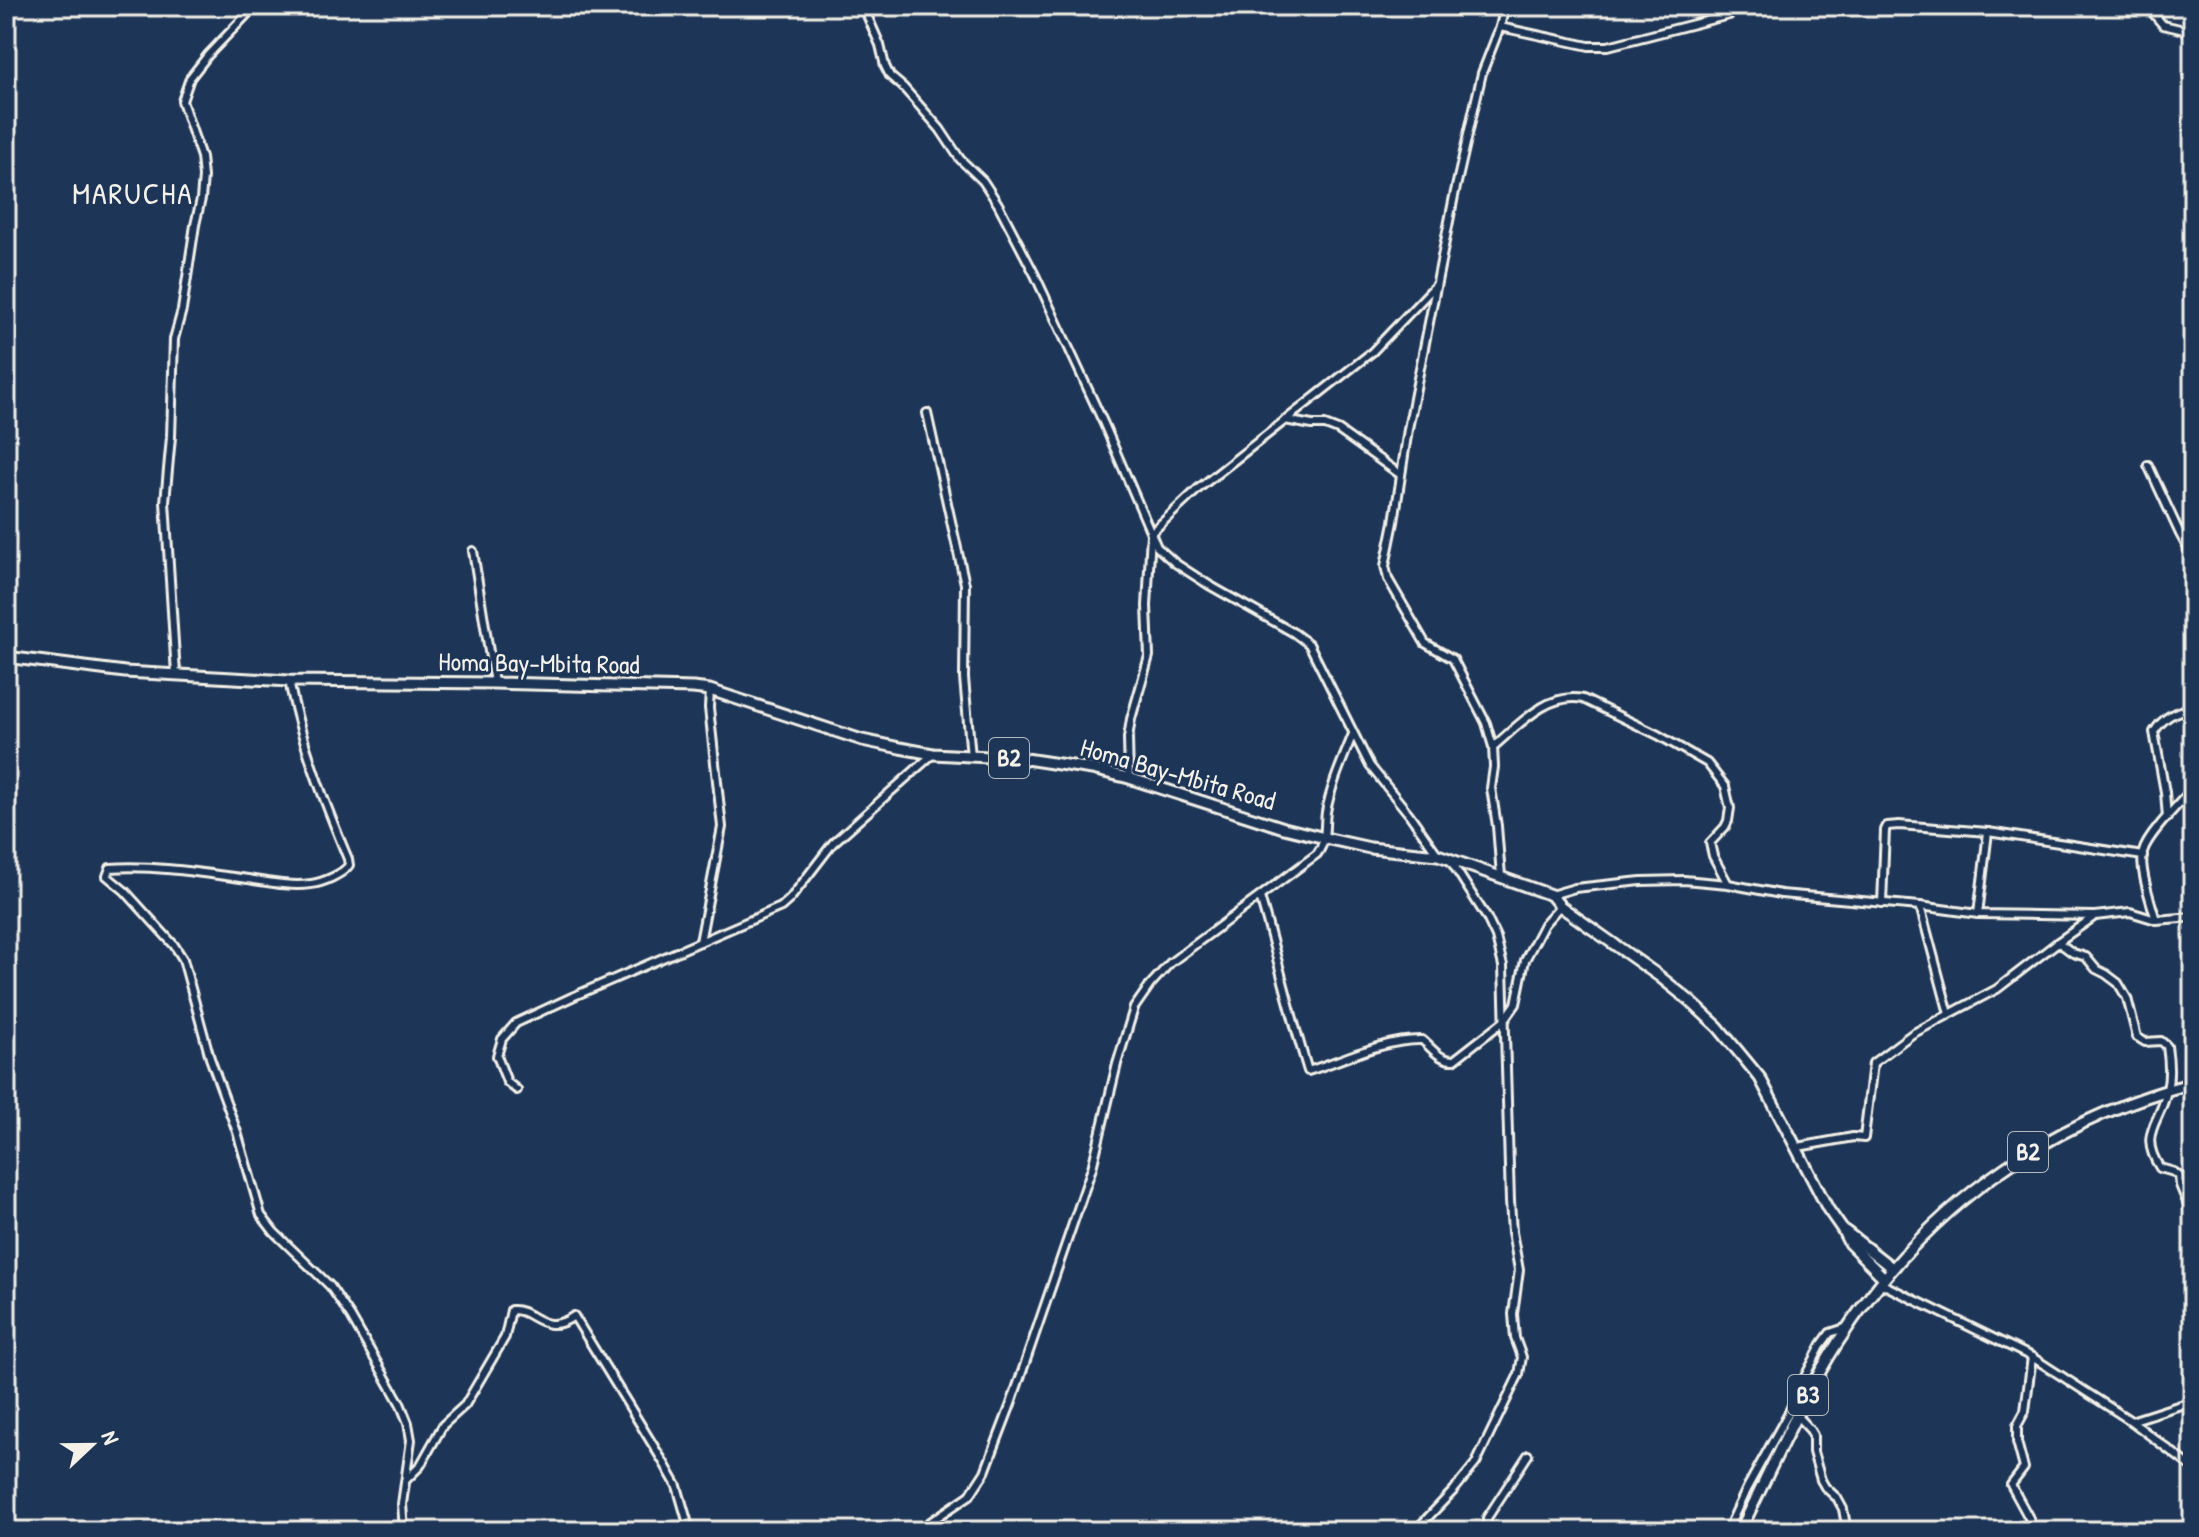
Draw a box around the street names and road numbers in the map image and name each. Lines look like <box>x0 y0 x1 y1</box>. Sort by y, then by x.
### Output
street label: Homa Bay-Mbita Road <box>438 643 640 682</box>
street label: Homa Bay-Mbita Road <box>1077 729 1280 818</box>
road number: B2 <box>989 738 1029 778</box>
road number: B2 <box>2008 1132 2048 1172</box>
road number: B3 <box>1788 1375 1828 1415</box>

